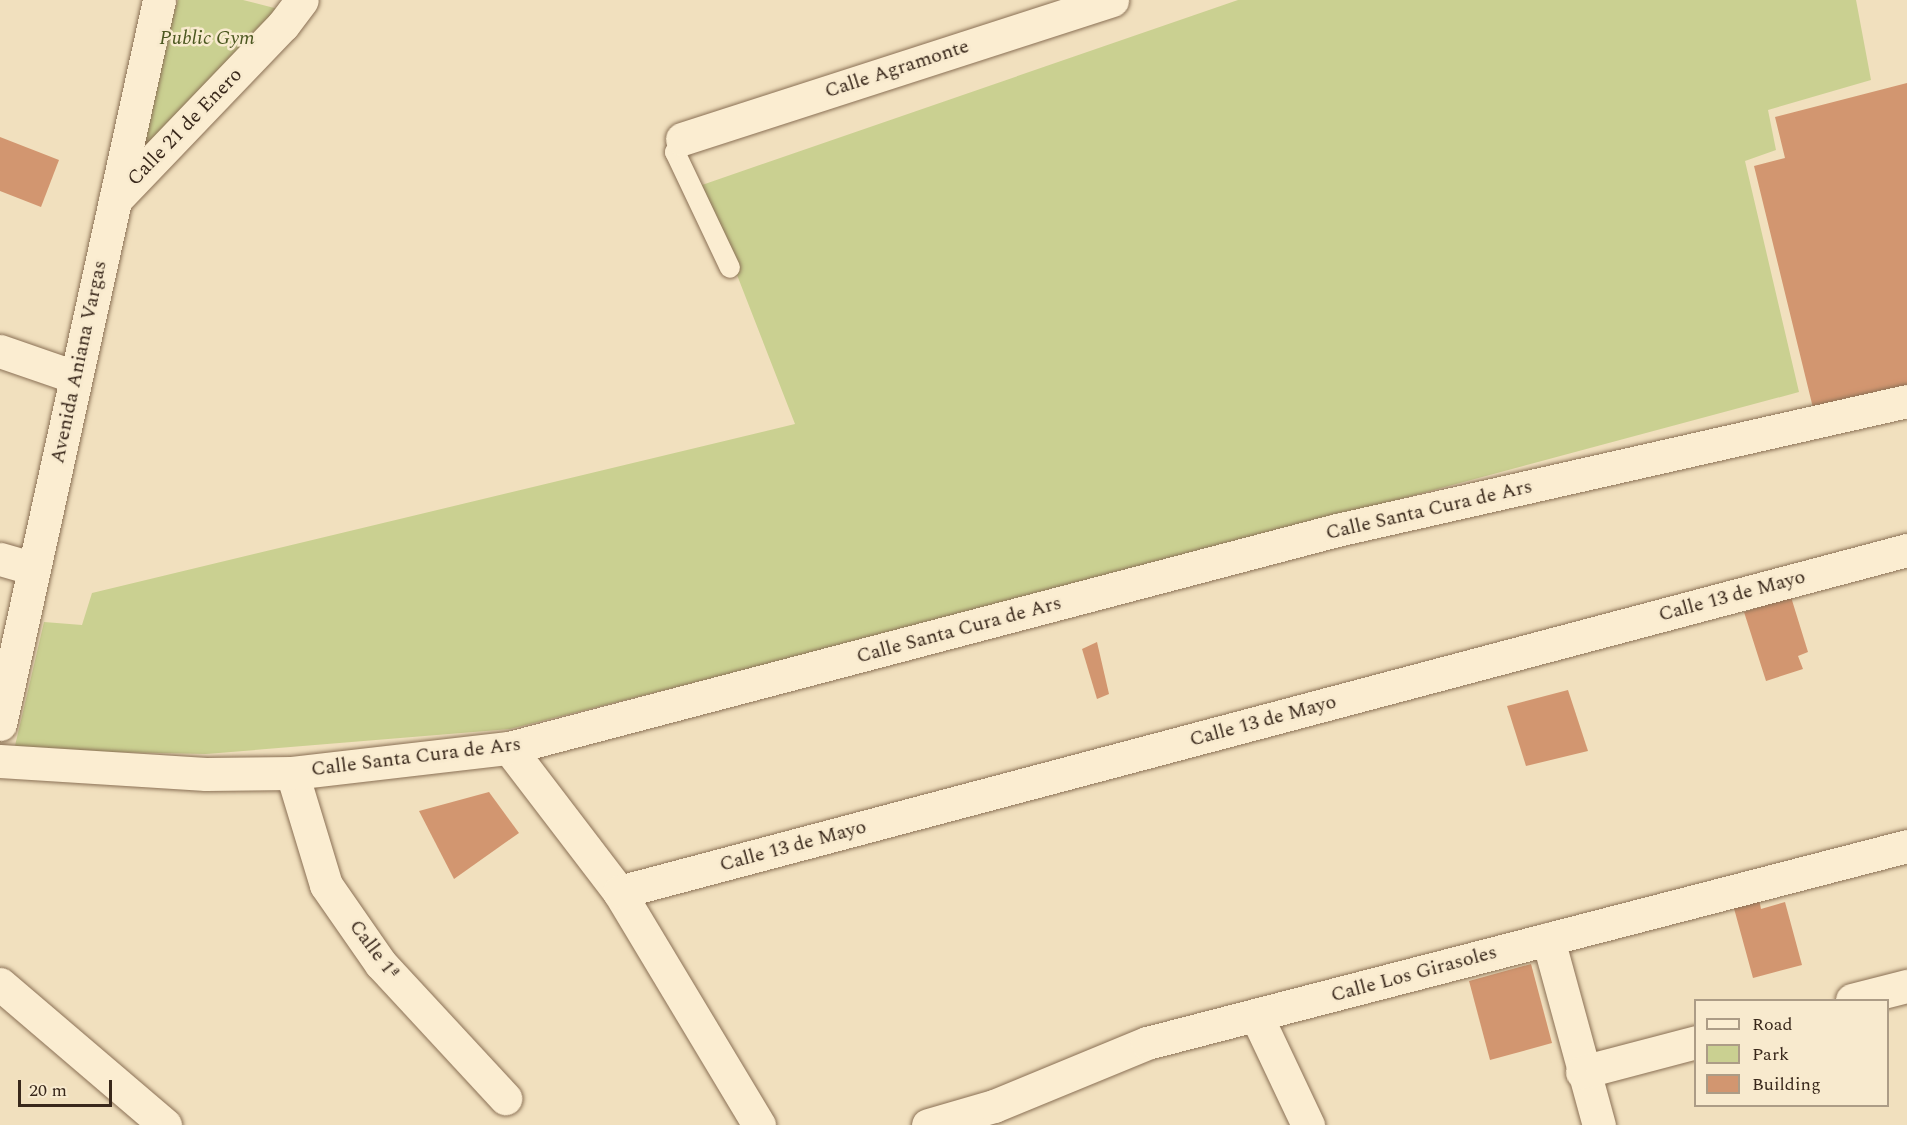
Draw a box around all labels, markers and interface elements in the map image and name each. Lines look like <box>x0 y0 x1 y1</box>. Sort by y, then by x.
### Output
park label: Public Gym <box>159 26 255 50</box>
street label: Calle Agramonte <box>822 34 972 104</box>
street label: Calle 21 de Enero <box>123 63 247 191</box>
street label: Avenida Aniana Vargas <box>46 258 112 466</box>
street label: Calle Santa Cura de Ars <box>1323 475 1535 545</box>
street label: Calle 13 de Mayo <box>1656 565 1808 627</box>
street label: Calle Santa Cura de Ars <box>854 591 1064 669</box>
street label: Calle 13 de Mayo <box>1187 690 1339 752</box>
street label: Calle Santa Cura de Ars <box>310 732 522 782</box>
street label: Calle 13 de Mayo <box>717 815 869 877</box>
street label: Calle 1ª <box>344 915 404 985</box>
street label: Calle Los Girasoles <box>1328 940 1500 1008</box>
legend <box>1694 999 1889 1107</box>
text: Road <box>1752 1011 1793 1038</box>
text: Park <box>1752 1041 1789 1068</box>
scale bar <box>21 1068 116 1106</box>
text: Building <box>1752 1071 1821 1098</box>
text: 20 m <box>29 1077 67 1104</box>

